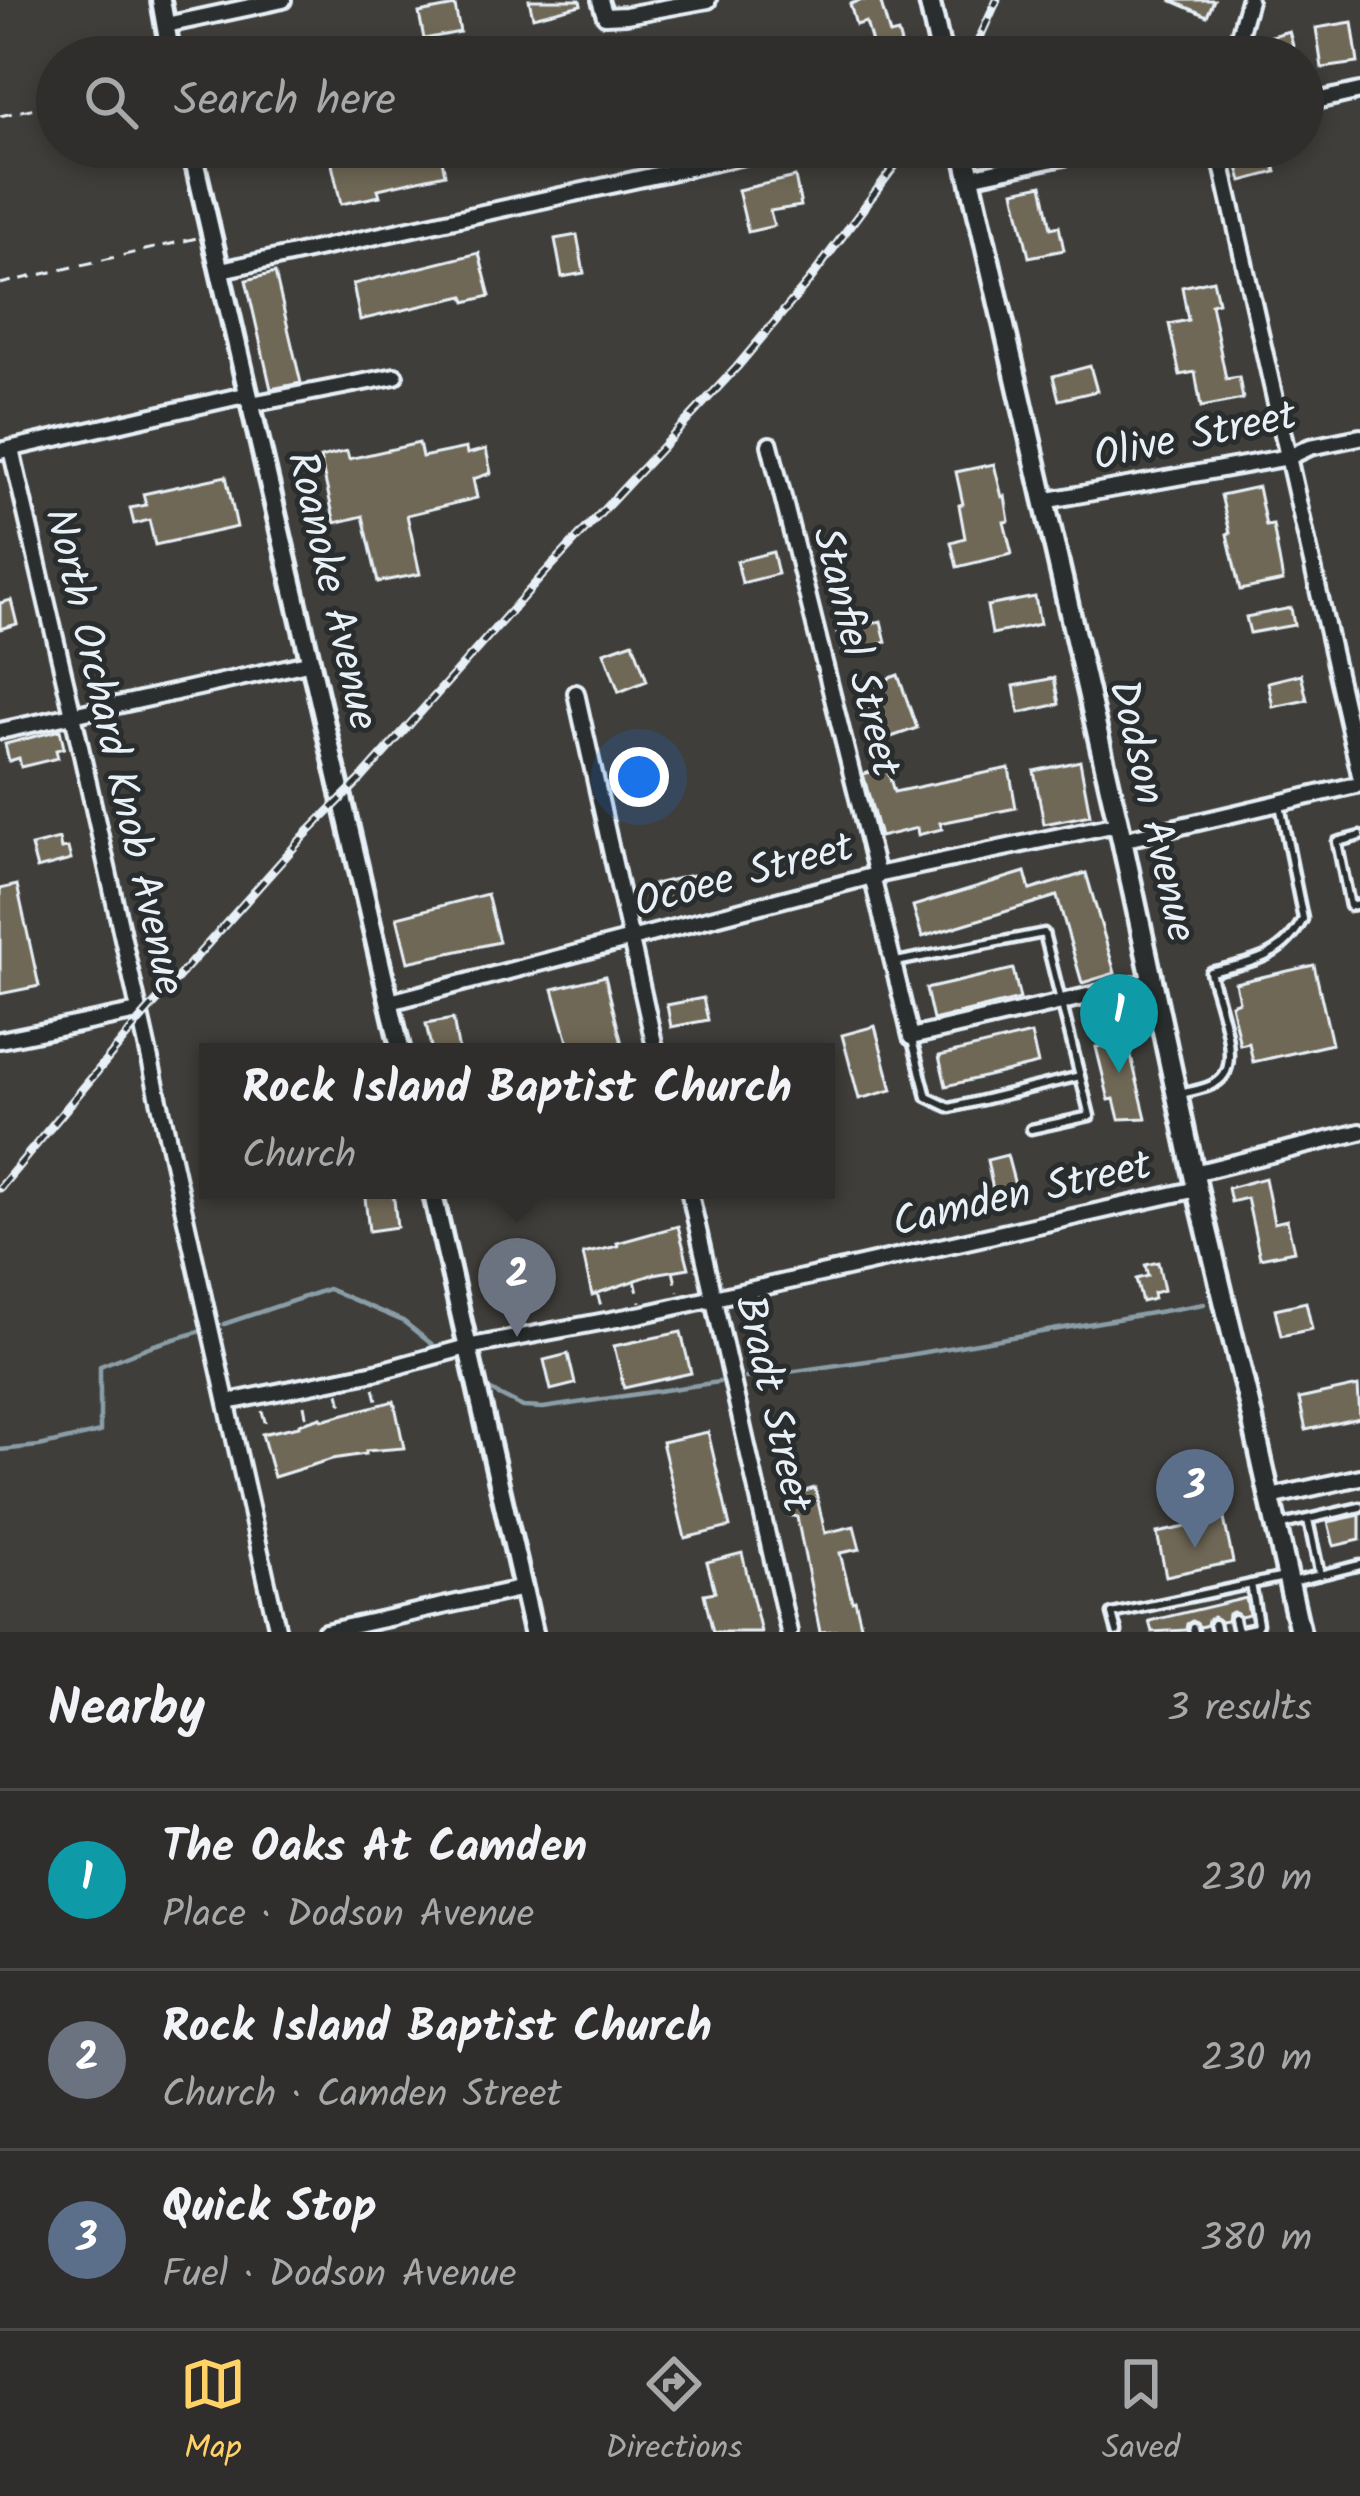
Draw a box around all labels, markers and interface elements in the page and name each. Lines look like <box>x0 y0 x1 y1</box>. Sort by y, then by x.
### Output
search box <box>36 36 1324 168</box>
text: Search here <box>174 66 396 138</box>
icon: search <box>78 69 144 135</box>
street label: Olive Street <box>1087 383 1303 491</box>
street label: Roanoke Avenue <box>266 445 396 737</box>
street label: North Orchard Knob Avenue <box>24 502 202 1002</box>
street label: Stanfiel Street <box>792 520 919 785</box>
street label: Dodson Avenue <box>1088 673 1214 949</box>
your location <box>609 747 669 807</box>
street label: Ocoee Street <box>627 814 862 937</box>
pin: 1 <box>1080 974 1158 1073</box>
popup <box>199 1043 835 1199</box>
text: Rock Island Baptist Church <box>242 1054 792 1126</box>
text: Church <box>242 1126 356 1188</box>
street label: Camden Street <box>886 1133 1159 1257</box>
pin: 2 <box>478 1238 556 1337</box>
street label: Bradt Street <box>715 1289 830 1520</box>
pin: 3 <box>1156 1449 1234 1548</box>
text: Nearby <box>48 1670 205 1751</box>
text: 3 results <box>1167 1679 1312 1741</box>
text: The Oaks At Camden <box>162 1813 587 1885</box>
text: 1 <box>81 1849 93 1911</box>
text: 230 m <box>1201 1849 1312 1911</box>
text: Place · Dodson Avenue <box>162 1885 534 1947</box>
text: Rock Island Baptist Church <box>162 1993 712 2065</box>
text: 2 <box>76 2029 98 2091</box>
text: 230 m <box>1201 2029 1312 2091</box>
text: Church · Camden Street <box>162 2065 562 2127</box>
text: Quick Stop <box>162 2173 377 2245</box>
text: 3 <box>76 2209 98 2271</box>
text: 380 m <box>1200 2209 1312 2271</box>
text: Fuel · Dodson Avenue <box>162 2245 517 2307</box>
tab: Map <box>180 2351 246 2476</box>
tab: Directions <box>605 2351 742 2476</box>
tab: Saved <box>1102 2351 1180 2476</box>

